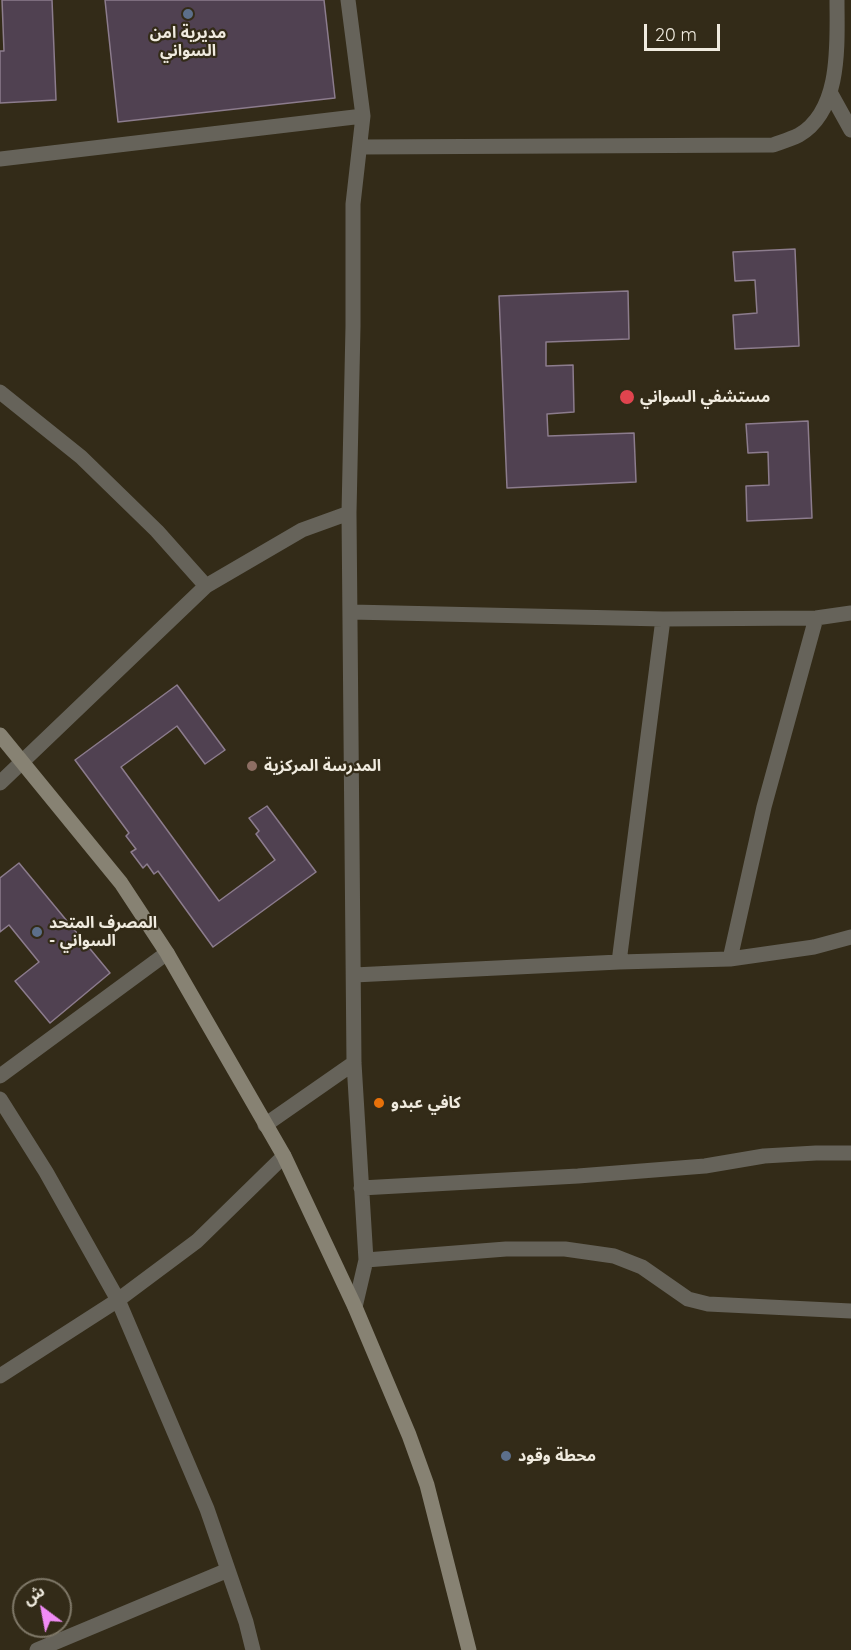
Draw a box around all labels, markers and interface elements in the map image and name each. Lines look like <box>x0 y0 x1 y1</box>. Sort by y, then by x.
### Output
marker: مديرية امن السواني <box>181 7 195 21</box>
scale bar <box>647 12 724 50</box>
place label: مديرية امن السواني <box>150 23 226 61</box>
text: 20 m <box>655 23 697 46</box>
place label: مستشفي السواني <box>640 387 770 407</box>
marker: مستشفي السواني <box>618 388 636 406</box>
place label: المدرسة المركزية <box>264 756 381 776</box>
marker: المدرسة المركزية <box>245 759 259 773</box>
place label: المصرف المتحد - السواني <box>49 913 157 951</box>
marker: المصرف المتحد - السواني <box>30 925 44 939</box>
place label: كافي عبدو <box>391 1093 461 1113</box>
marker: كافي عبدو <box>372 1096 386 1110</box>
place label: محطة وقود <box>518 1446 596 1466</box>
marker: محطة وقود <box>499 1449 513 1463</box>
north arrow <box>12 1578 72 1638</box>
text: ش <box>19 1580 48 1609</box>

